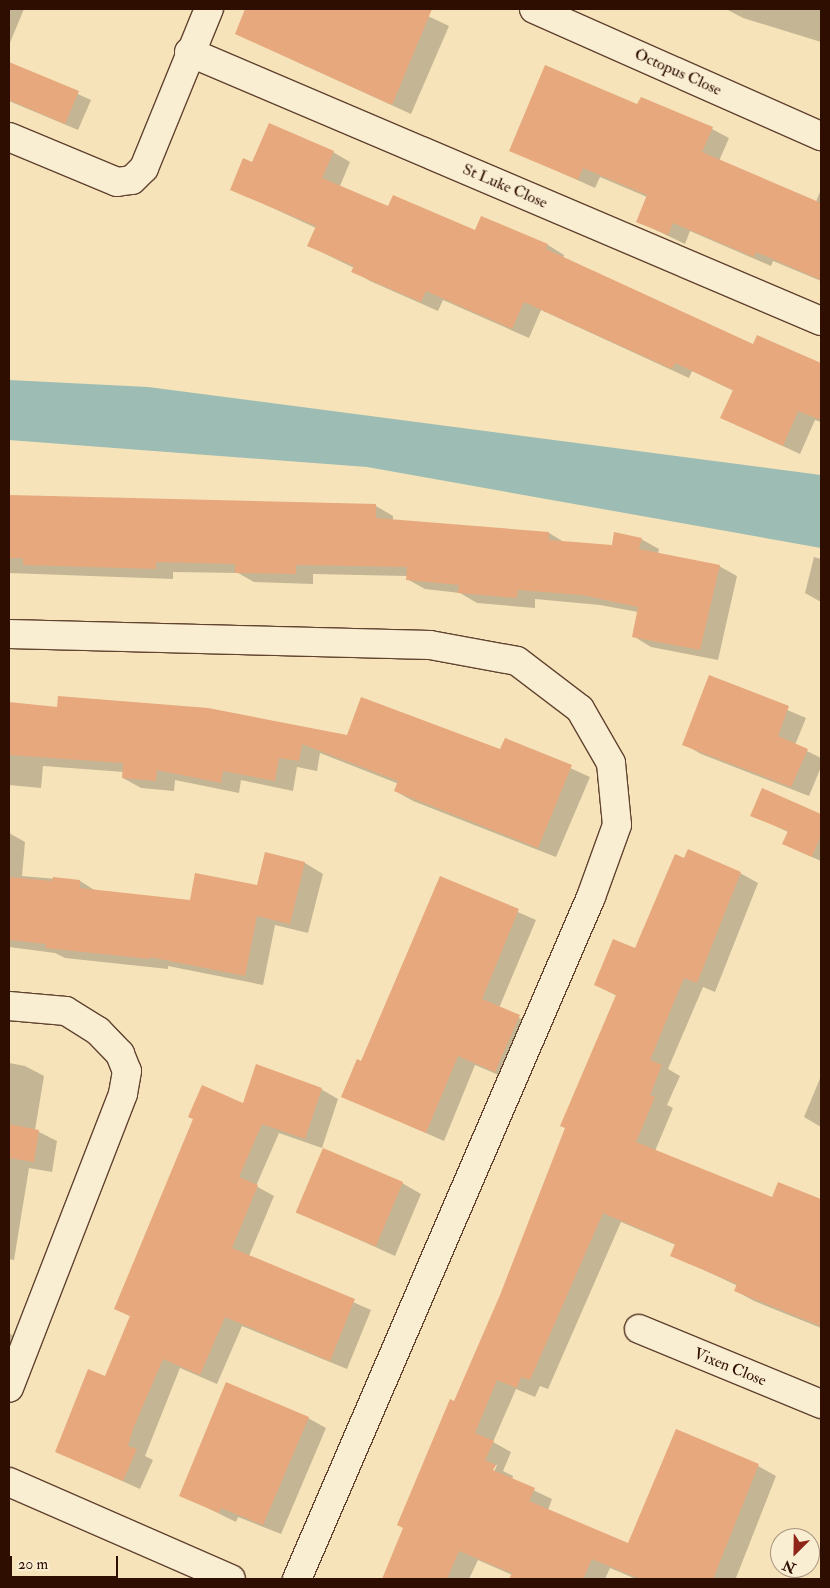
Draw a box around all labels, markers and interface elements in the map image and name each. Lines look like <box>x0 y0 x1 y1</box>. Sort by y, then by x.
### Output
street label: Octopus Close <box>632 44 724 100</box>
street label: St Luke Close <box>460 159 550 213</box>
street label: Vixen Close <box>691 1344 769 1390</box>
north arrow <box>770 1528 820 1578</box>
scale bar <box>12 1546 120 1578</box>
text: 20 m <box>18 1555 48 1574</box>
text: N <box>780 1556 798 1577</box>

